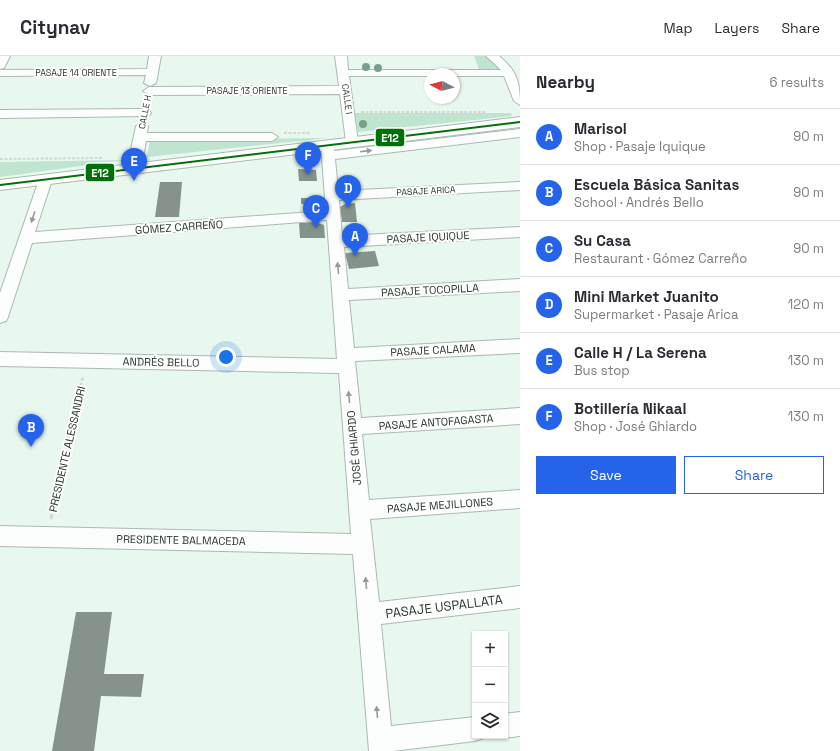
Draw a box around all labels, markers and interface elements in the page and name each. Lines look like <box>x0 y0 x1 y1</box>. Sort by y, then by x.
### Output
text: Citynav <box>20 15 90 40</box>
text: Map <box>663 19 693 37</box>
text: Layers <box>715 19 759 37</box>
text: Share <box>781 19 820 37</box>
street label: PASAJE 14 ORIENTE <box>35 67 117 79</box>
north arrow <box>424 68 460 104</box>
text: Nearby <box>536 71 595 93</box>
text: 6 results <box>770 74 824 91</box>
street label: CALLE I <box>339 83 355 115</box>
street label: PASAJE 13 ORIENTE <box>206 85 288 97</box>
street label: CALLE H <box>136 94 154 130</box>
text: Marisol <box>574 119 627 138</box>
line badge: E12 <box>375 128 405 147</box>
text: A <box>545 128 553 145</box>
text: 90 m <box>793 128 824 145</box>
text: E12 <box>381 131 399 145</box>
text: Shop · Pasaje Iquique <box>574 138 706 155</box>
pin: F <box>295 142 321 175</box>
pin: E <box>121 148 147 181</box>
one-way arrow <box>360 148 372 154</box>
line badge: E12 <box>85 163 115 182</box>
text: E12 <box>91 166 109 180</box>
pin: D <box>335 175 361 208</box>
text: Escuela Básica Sanitas <box>574 175 739 194</box>
street label: PASAJE ARICA <box>396 183 456 199</box>
text: B <box>545 184 553 201</box>
text: 90 m <box>793 184 824 201</box>
text: School · Andrés Bello <box>574 194 704 211</box>
pin: C <box>303 195 329 228</box>
one-way arrow <box>30 211 36 223</box>
street label: GÓMEZ CARREÑO <box>134 216 223 237</box>
pin: A <box>342 223 368 256</box>
street label: PASAJE IQUIQUE <box>386 228 470 246</box>
text: Su Casa <box>574 231 631 250</box>
text: C <box>545 240 553 257</box>
text: 90 m <box>793 240 824 257</box>
text: Restaurant · Gómez Carreño <box>574 250 747 267</box>
one-way arrow <box>334 262 341 274</box>
street label: PASAJE TOCOPILLA <box>381 280 479 300</box>
text: Mini Market Juanito <box>574 287 719 306</box>
text: D <box>545 296 553 313</box>
text: 120 m <box>788 296 824 313</box>
text: Supermarket · Pasaje Arica <box>574 306 739 323</box>
street label: PASAJE CALAMA <box>390 341 476 359</box>
text: Calle H / La Serena <box>574 343 707 362</box>
your location <box>216 347 236 367</box>
text: E <box>545 352 553 369</box>
text: 130 m <box>788 352 824 369</box>
street label: ANDRÉS BELLO <box>122 354 200 370</box>
text: Bus stop <box>574 362 630 379</box>
street label: PRESIDENTE ALESSANDRI <box>46 385 88 513</box>
one-way arrow <box>346 391 352 403</box>
text: Botillería Nikaal <box>574 399 686 418</box>
text: F <box>546 408 552 425</box>
text: 130 m <box>788 408 824 425</box>
street label: JOSÉ GHIARDO <box>344 410 364 486</box>
street label: PASAJE ANTOFAGASTA <box>378 411 494 433</box>
pin: B <box>18 414 44 447</box>
text: Shop · José Ghiardo <box>574 418 697 435</box>
button: Save <box>536 456 676 494</box>
button: Share <box>684 456 824 494</box>
street label: PASAJE MEJILLONES <box>386 494 494 516</box>
street label: PRESIDENTE BALMACEDA <box>116 532 246 548</box>
one-way arrow <box>363 577 369 589</box>
street label: PASAJE USPALLATA <box>385 591 504 622</box>
map controls <box>472 631 508 739</box>
button: + <box>472 631 508 667</box>
button: − <box>472 667 508 703</box>
button: layers <box>472 703 508 739</box>
one-way arrow <box>374 706 381 718</box>

